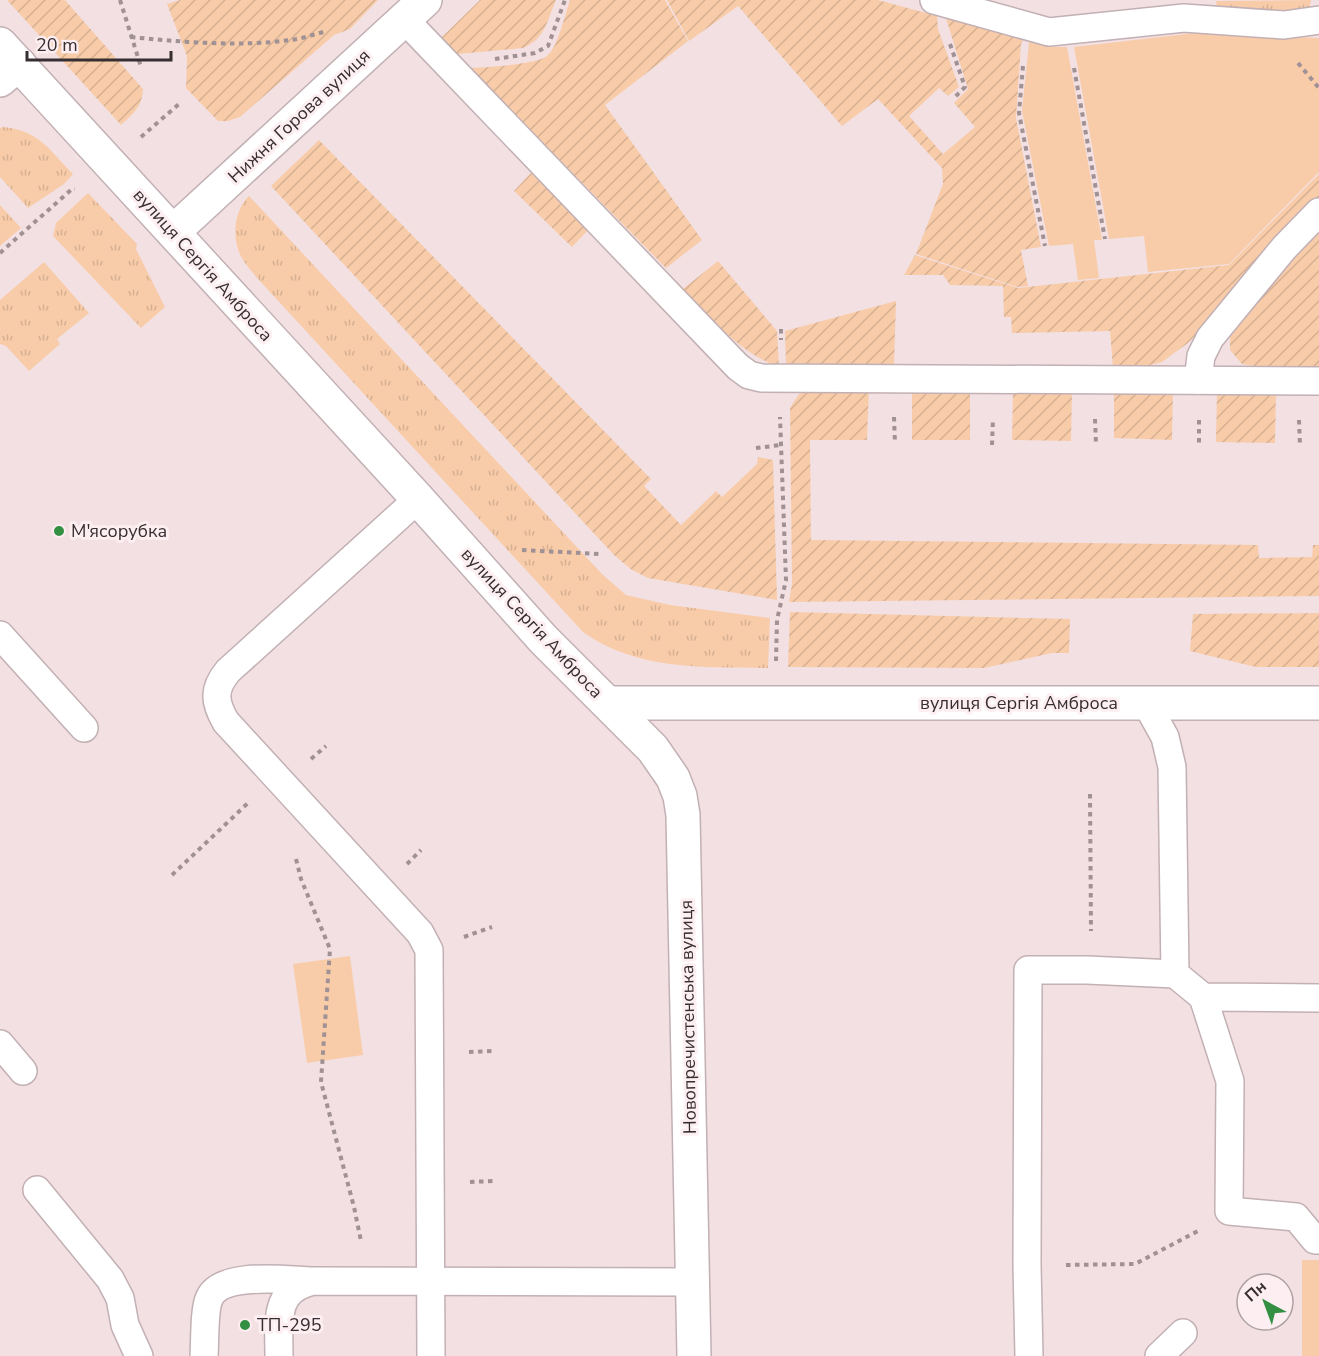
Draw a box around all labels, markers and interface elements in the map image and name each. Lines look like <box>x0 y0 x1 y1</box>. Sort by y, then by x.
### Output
scale bar <box>27 24 171 62</box>
text: 20 m <box>36 33 78 57</box>
street label: Нижня Горова вулиця <box>223 44 375 188</box>
street label: вулиця Сергія Амброса <box>128 183 278 347</box>
place label: М'ясорубка <box>71 519 167 543</box>
marker: М'ясорубка <box>52 524 66 538</box>
street label: вулиця Сергія Амброса <box>456 542 608 704</box>
street label: вулиця Сергія Амброса <box>920 691 1118 715</box>
street label: Новопречистенська вулиця <box>674 900 702 1134</box>
north arrow <box>1235 1272 1295 1332</box>
text: Пн <box>1240 1276 1271 1307</box>
place label: ТП-295 <box>257 1313 321 1337</box>
marker: ТП-295 <box>238 1318 252 1332</box>

